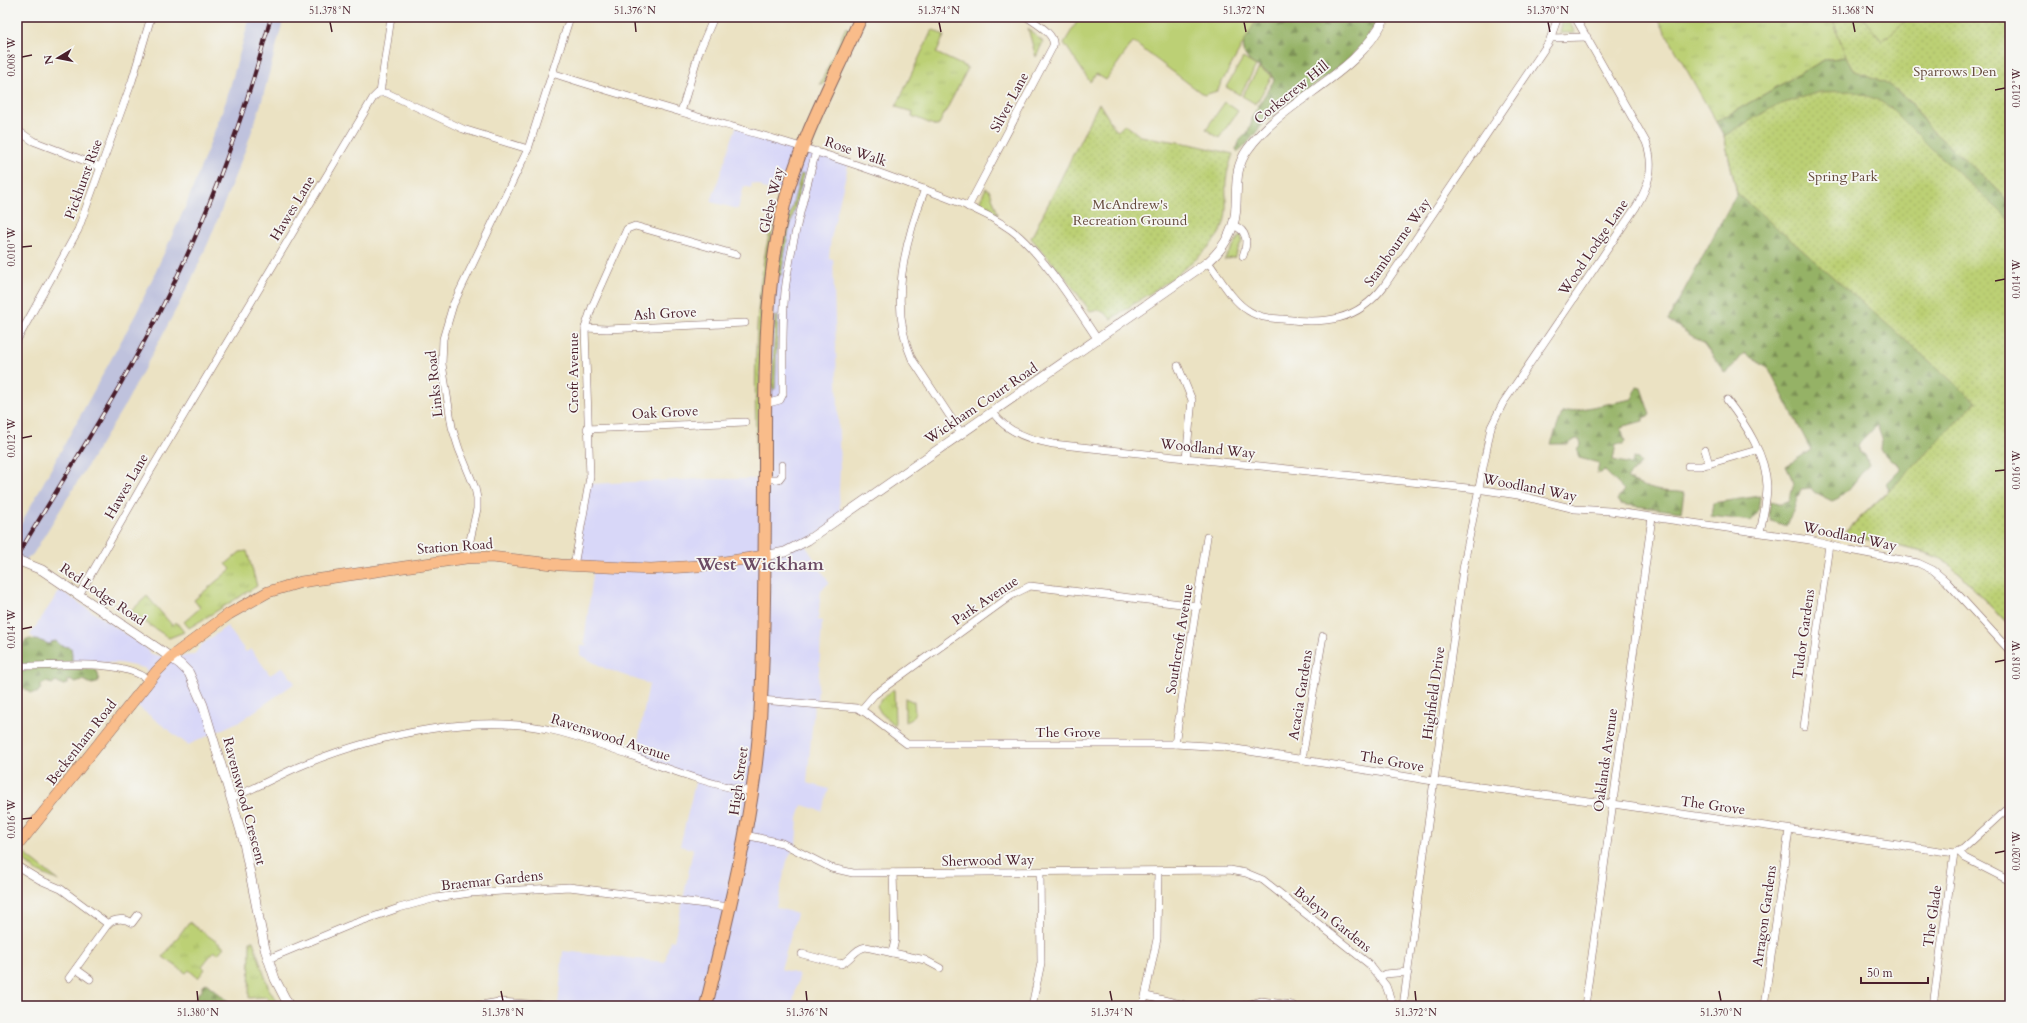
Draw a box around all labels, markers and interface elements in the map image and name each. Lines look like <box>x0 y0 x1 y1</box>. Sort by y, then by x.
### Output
text: 51.378°N <box>309 4 351 18</box>
text: 51.376°N <box>614 4 656 18</box>
text: 51.374°N <box>918 4 960 18</box>
text: 51.372°N <box>1223 4 1265 18</box>
text: 51.370°N <box>1527 4 1569 18</box>
text: 51.368°N <box>1832 4 1874 18</box>
text: 0.008°W <box>5 36 19 77</box>
north arrow <box>38 38 78 78</box>
text: N <box>40 53 57 66</box>
street label: Corkscrew Hill <box>1250 56 1333 128</box>
park label: Sparrows Den <box>1913 62 1997 81</box>
text: 0.012°W <box>2010 67 2024 108</box>
street label: Silver Lane <box>986 69 1033 136</box>
street label: Rose Walk <box>822 132 890 171</box>
street label: Pickhurst Rise <box>60 136 107 222</box>
street label: Glebe Way <box>755 164 788 235</box>
park label: Spring Park <box>1808 167 1879 186</box>
street label: Hawes Lane <box>266 172 319 244</box>
street label: Stambourne Way <box>1360 194 1435 290</box>
park label: McAndrew's Recreation Ground <box>1073 195 1188 230</box>
street label: Wood Lodge Lane <box>1554 195 1633 300</box>
text: 0.010°W <box>5 226 19 267</box>
text: 0.014°W <box>2010 258 2024 299</box>
street label: Ash Grove <box>633 302 697 325</box>
street label: Croft Avenue <box>564 332 583 414</box>
street label: Links Road <box>421 349 447 418</box>
street label: Wickham Court Road <box>920 358 1042 449</box>
street label: Oak Grove <box>631 401 699 424</box>
text: 0.012°W <box>5 417 19 458</box>
street label: Woodland Way <box>1158 434 1257 463</box>
text: 0.016°W <box>2010 449 2024 490</box>
street label: Hawes Lane <box>100 450 153 522</box>
street label: Woodland Way <box>1480 469 1579 506</box>
street label: Woodland Way <box>1800 517 1899 556</box>
street label: Station Road <box>417 534 494 559</box>
district label: West Wickham <box>695 552 824 577</box>
street label: Red Lodge Road <box>56 559 150 630</box>
street label: Park Avenue <box>948 571 1022 630</box>
street label: Southcroft Avenue <box>1161 583 1198 696</box>
street label: Tudor Gardens <box>1788 588 1819 680</box>
text: 0.014°W <box>5 608 19 649</box>
text: 0.018°W <box>2010 639 2024 680</box>
street label: Highfield Drive <box>1418 645 1449 741</box>
street label: Acacia Gardens <box>1284 648 1317 742</box>
street label: Beckenham Road <box>42 695 121 789</box>
street label: Oaklands Avenue <box>1589 707 1622 813</box>
street label: Ravenswood Avenue <box>549 709 673 766</box>
street label: The Grove <box>1035 723 1101 742</box>
street label: Ravenswood Crescent <box>218 735 271 868</box>
street label: High Street <box>724 745 753 816</box>
street label: The Grove <box>1358 746 1426 777</box>
street label: The Grove <box>1679 792 1747 819</box>
text: 0.016°W <box>5 798 19 839</box>
text: 0.020°W <box>2010 830 2024 871</box>
street label: Sherwood Way <box>942 850 1035 871</box>
street label: Arragon Gardens <box>1748 864 1781 968</box>
street label: Braemar Gardens <box>440 866 544 895</box>
street label: Boleyn Gardens <box>1290 882 1376 957</box>
street label: The Glade <box>1919 884 1946 948</box>
scale bar <box>1861 959 1928 985</box>
text: 50 m <box>1867 965 1894 981</box>
text: 51.380°N <box>177 1006 219 1020</box>
text: 51.378°N <box>482 1006 524 1020</box>
text: 51.376°N <box>786 1006 828 1020</box>
text: 51.374°N <box>1091 1006 1133 1020</box>
text: 51.372°N <box>1395 1006 1437 1020</box>
text: 51.370°N <box>1700 1006 1742 1020</box>

